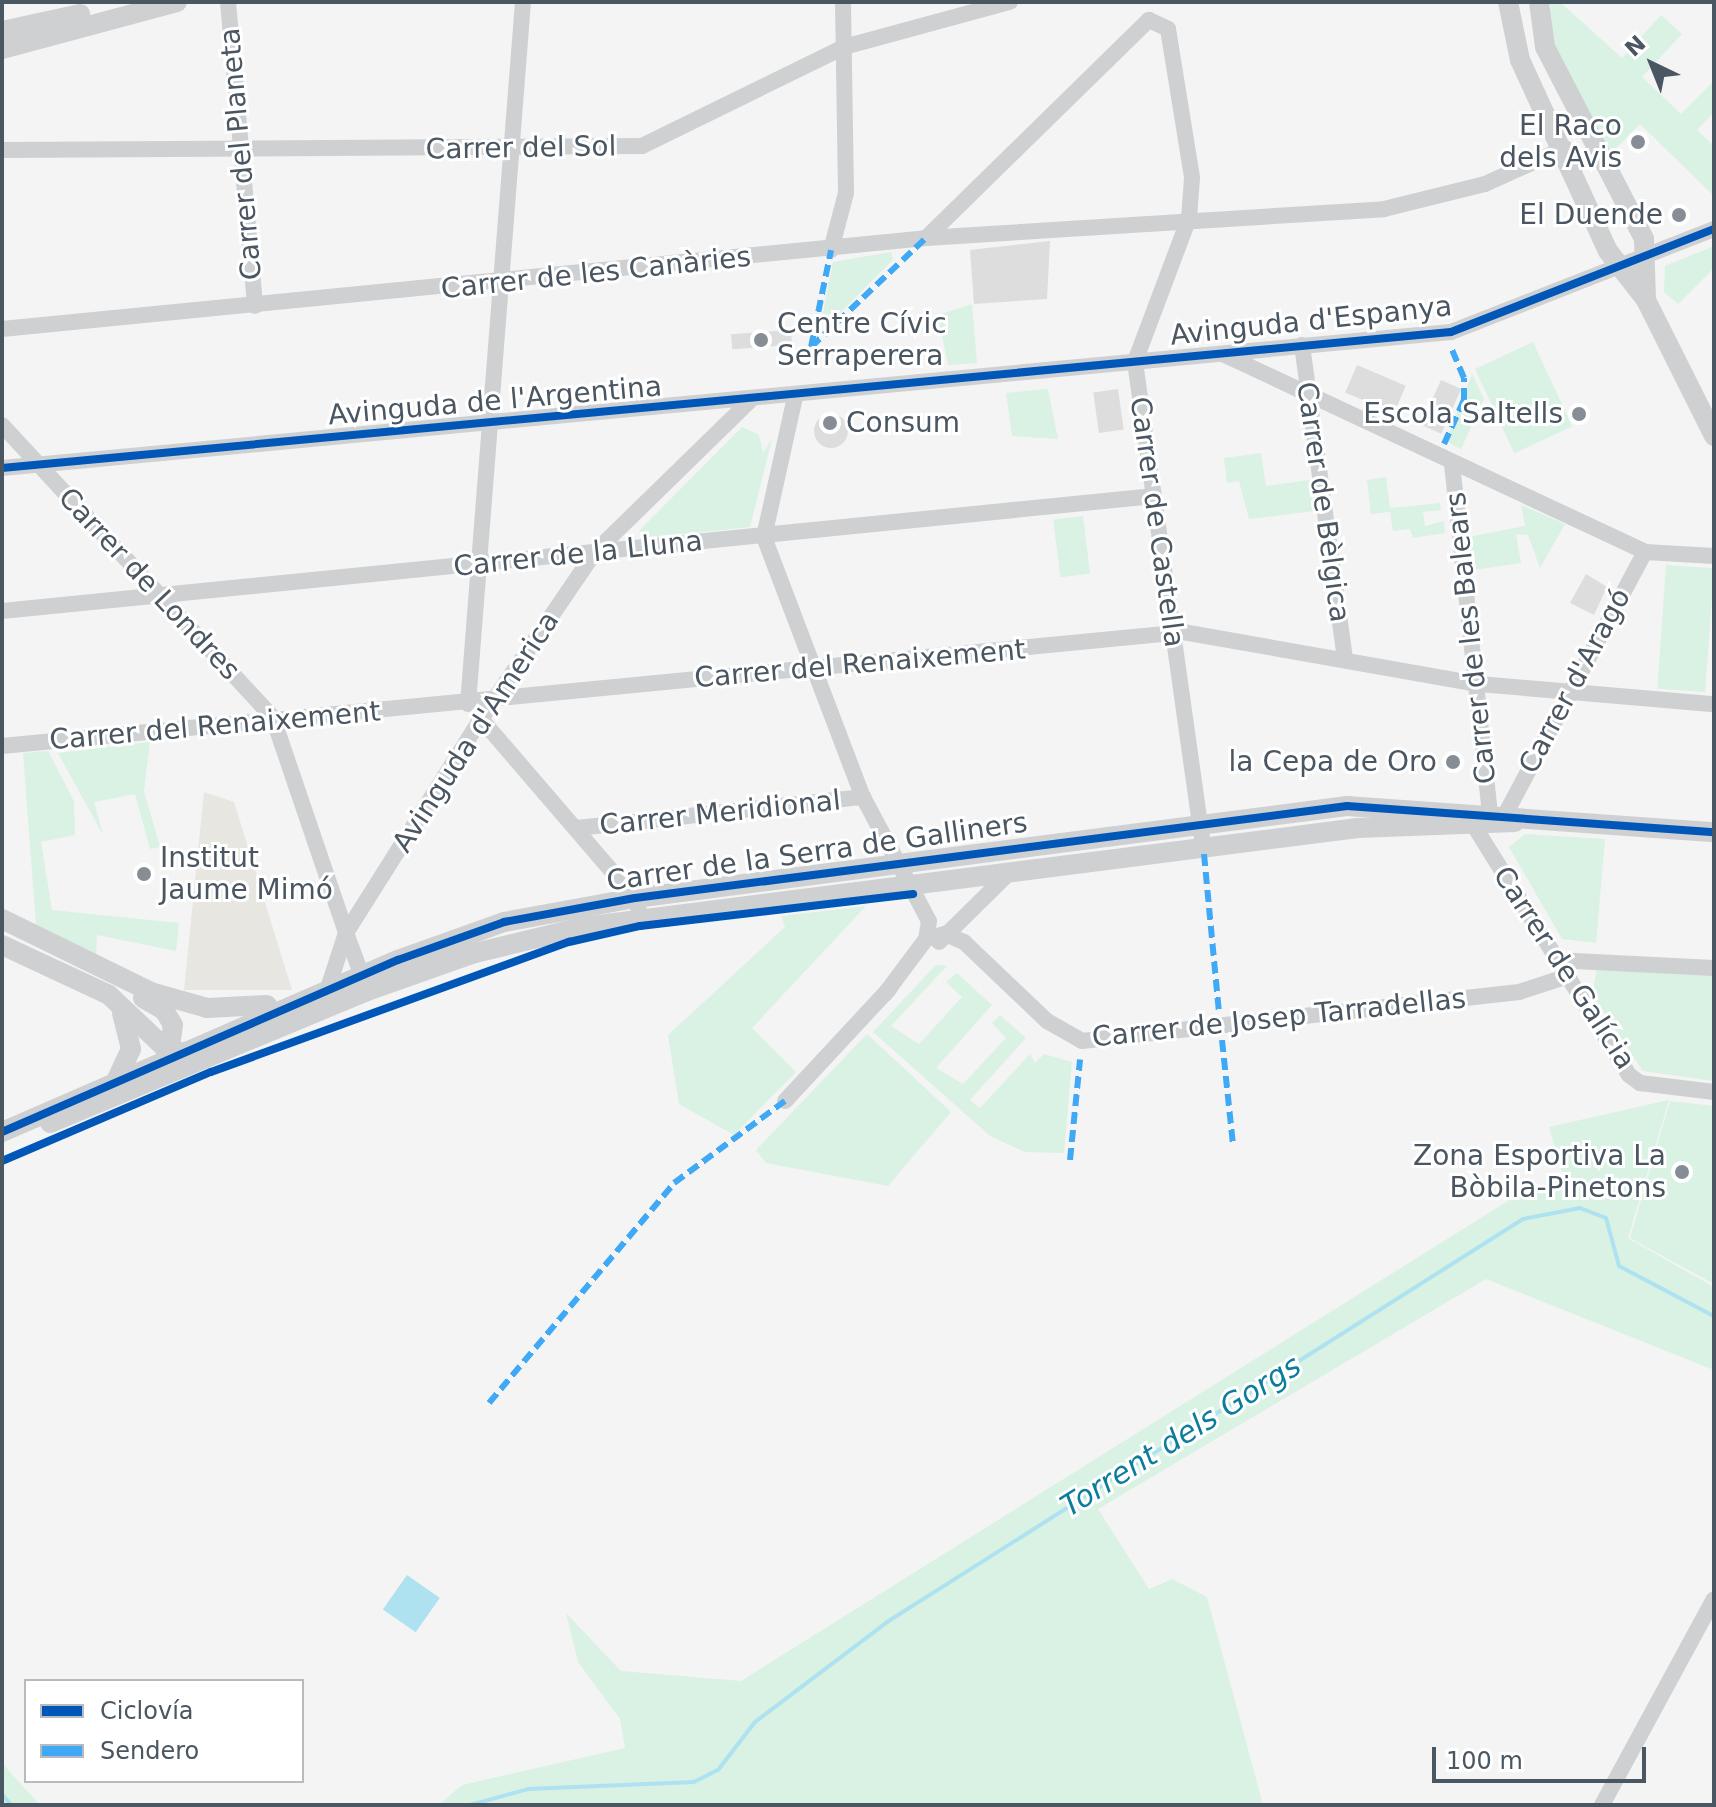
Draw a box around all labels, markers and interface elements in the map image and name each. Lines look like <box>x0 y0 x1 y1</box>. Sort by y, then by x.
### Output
north arrow <box>1612 24 1692 104</box>
street label: Carrer del Planeta <box>213 27 269 281</box>
text: N <box>1620 31 1651 62</box>
place label: El Raco dels Avis <box>1499 109 1622 175</box>
street label: Carrer del Sol <box>425 130 617 166</box>
marker: El Raco dels Avis <box>1629 133 1647 151</box>
place label: El Duende <box>1519 198 1663 232</box>
marker: El Duende <box>1670 206 1688 224</box>
street label: Carrer de les Canàries <box>439 240 753 306</box>
street label: Avinguda d'Espanya <box>1168 289 1454 353</box>
place label: Centre Cívic Serraperera <box>777 307 947 373</box>
marker: Centre Cívic Serraperera <box>752 331 770 349</box>
street label: Avinguda de l'Argentina <box>327 370 663 432</box>
street label: Carrer de Bèlgica <box>1289 380 1357 624</box>
street label: Carrer de Castella <box>1123 395 1191 649</box>
place label: Escola Saltells <box>1363 397 1563 431</box>
marker: Escola Saltells <box>1570 405 1588 423</box>
place label: Consum <box>846 406 960 440</box>
marker: Consum <box>821 414 839 432</box>
street label: Carrer de Londres <box>51 481 247 687</box>
street label: Carrer de les Balears <box>1439 490 1503 786</box>
street label: Carrer de la Lluna <box>452 524 704 584</box>
street label: Carrer d'Aragó <box>1512 583 1638 779</box>
street label: Avinguda d'America <box>386 605 566 859</box>
street label: Carrer del Renaixement <box>693 633 1027 695</box>
street label: Carrer del Renaixement <box>48 695 382 757</box>
place label: la Cepa de Oro <box>1229 745 1437 779</box>
marker: la Cepa de Oro <box>1444 753 1462 771</box>
street label: Carrer Meridional <box>598 784 842 842</box>
street label: Carrer de la Serra de Galliners <box>604 806 1030 898</box>
place label: Institut Jaume Mimó <box>160 841 333 907</box>
street label: Carrer de Galícia <box>1486 860 1642 1076</box>
marker: Institut Jaume Mimó <box>135 865 153 883</box>
street label: Carrer de Josep Tarradellas <box>1090 982 1468 1054</box>
place label: Zona Esportiva La Bòbila-Pinetons <box>1413 1139 1666 1205</box>
marker: Zona Esportiva La Bòbila-Pinetons <box>1673 1163 1691 1181</box>
water label: Torrent dels Gorgs <box>1054 1348 1308 1524</box>
legend <box>24 1679 304 1783</box>
text: Ciclovía <box>100 1697 194 1725</box>
scale bar <box>1436 1731 1650 1781</box>
text: Sendero <box>100 1737 199 1765</box>
text: 100 m <box>1446 1747 1523 1775</box>

